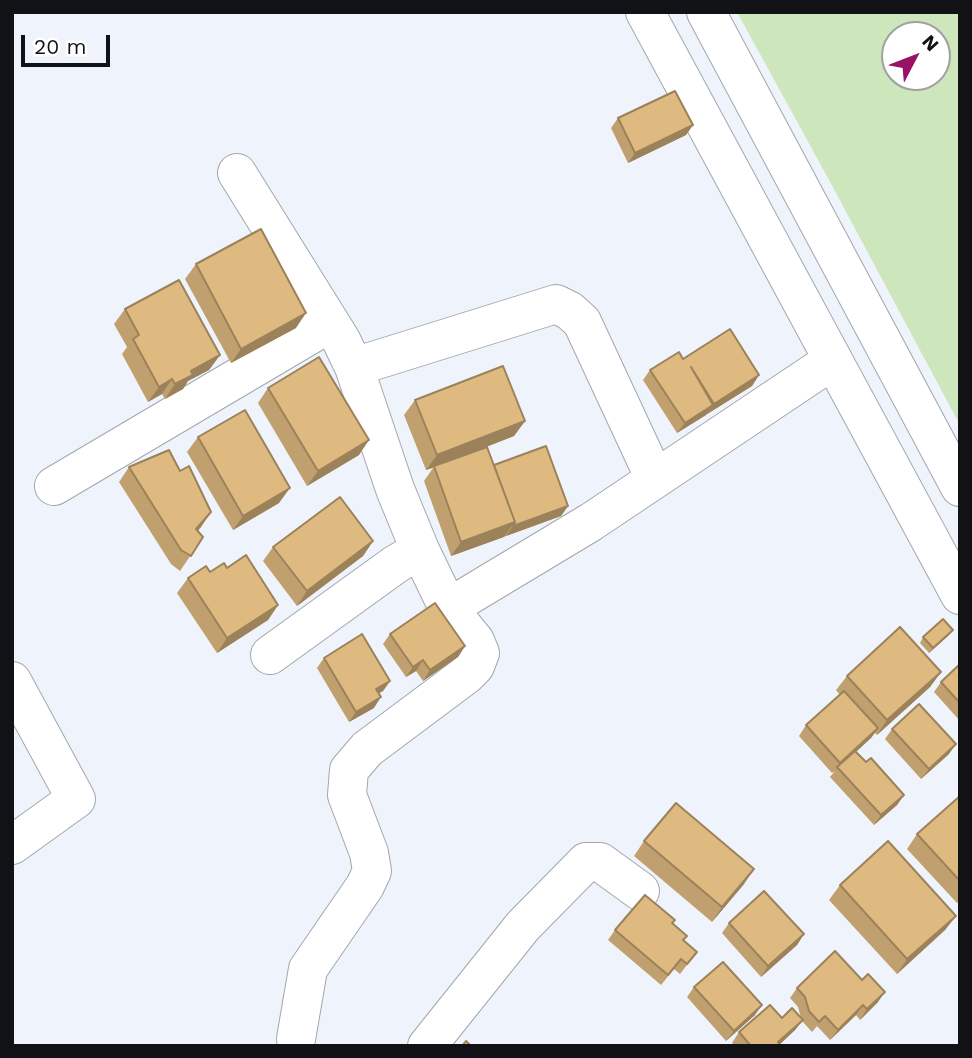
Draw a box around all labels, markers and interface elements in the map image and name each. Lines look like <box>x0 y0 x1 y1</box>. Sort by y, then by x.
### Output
scale bar <box>24 21 114 65</box>
north arrow <box>881 21 951 91</box>
text: N <box>917 30 944 56</box>
text: 20 m <box>34 34 86 59</box>

